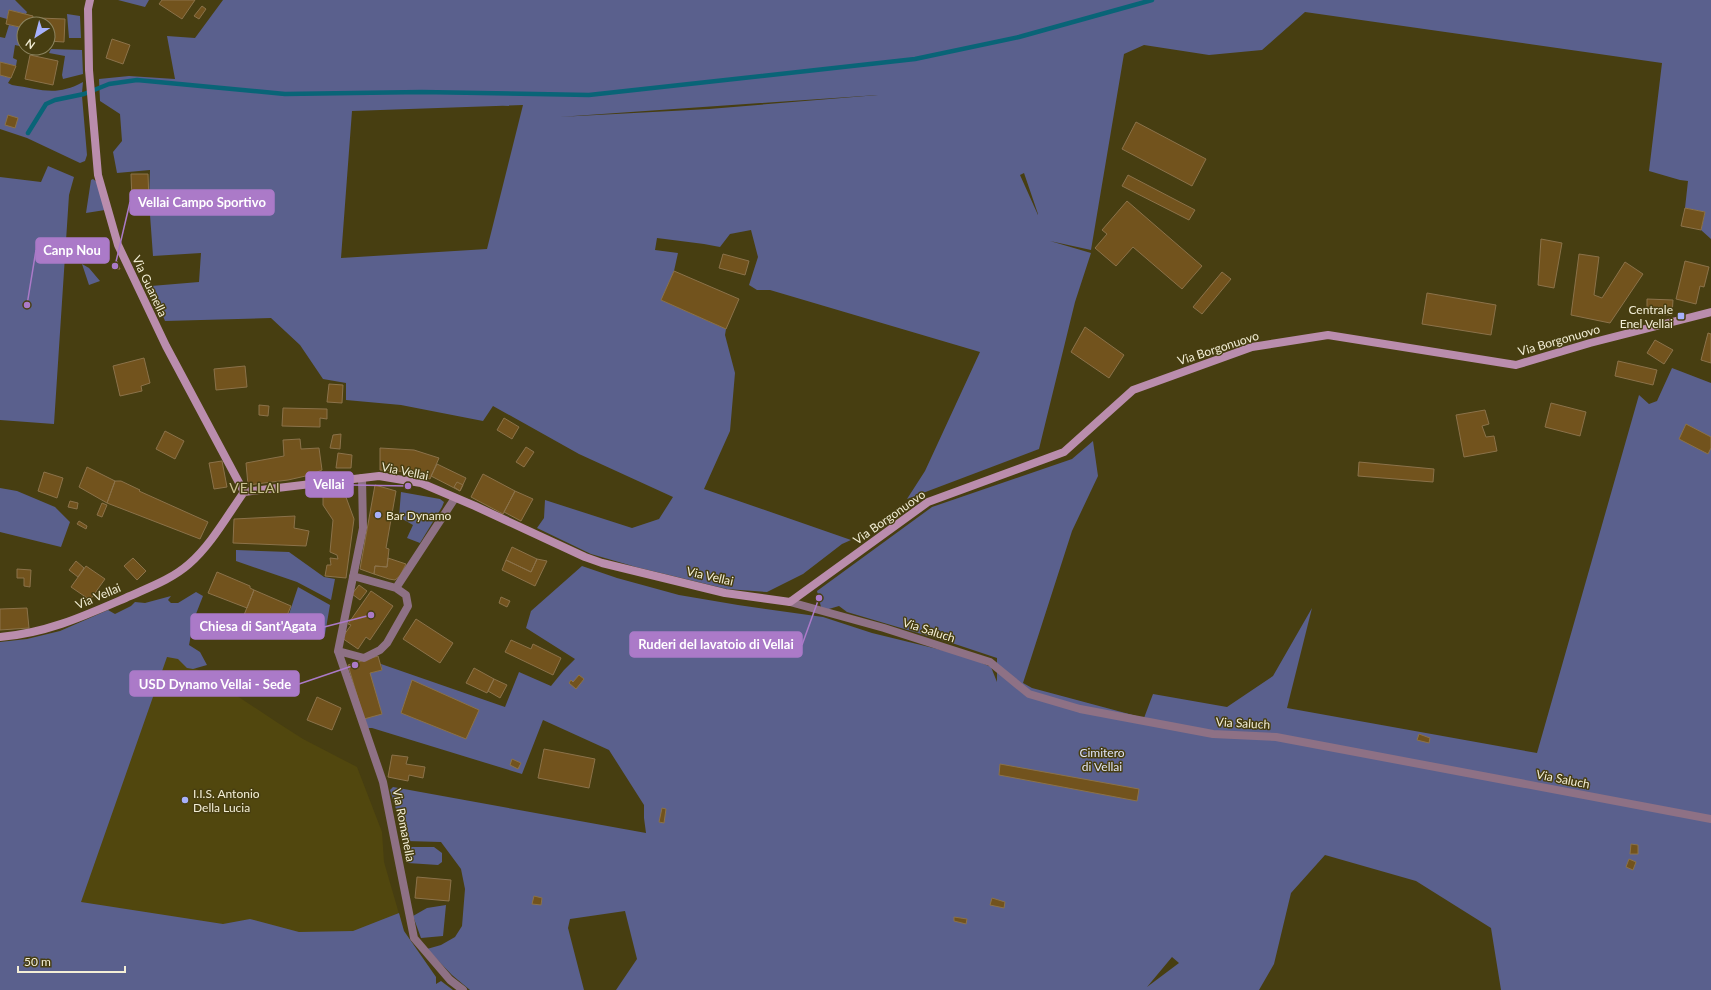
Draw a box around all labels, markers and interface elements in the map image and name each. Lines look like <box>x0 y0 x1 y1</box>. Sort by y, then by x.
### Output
north arrow <box>16 16 56 56</box>
text: N <box>23 37 37 52</box>
callout: Vellai Campo Sportivo <box>130 190 274 215</box>
text: Vellai Campo Sportivo <box>137 194 266 210</box>
callout: Canp Nou <box>36 238 109 263</box>
text: Canp Nou <box>43 242 101 258</box>
street label: Via Guanella <box>129 253 171 319</box>
place label: Centrale Enel Vellai <box>1620 302 1673 331</box>
marker: Centrale Enel Vellai <box>1676 311 1686 321</box>
street label: Via Borgonuovo <box>1516 321 1602 359</box>
street label: Via Borgonuovo <box>1175 328 1261 368</box>
street label: Via Vellai <box>380 459 430 483</box>
callout: Vellai <box>306 472 353 497</box>
text: Vellai <box>312 476 345 492</box>
district label: VELLAI <box>229 479 281 496</box>
street label: Via Borgonuovo <box>850 487 928 547</box>
place label: Bar Dynamo <box>386 508 452 523</box>
marker: Bar Dynamo <box>373 510 383 520</box>
street label: Via Vellai <box>685 563 735 589</box>
street label: Via Vellai <box>73 580 123 612</box>
callout: Chiesa di Sant'Agata <box>191 614 324 639</box>
street label: Via Saluch <box>901 614 957 646</box>
text: Chiesa di Sant'Agata <box>199 618 317 634</box>
callout: Ruderi del lavatoio di Vellai <box>630 632 802 657</box>
text: Ruderi del lavatoio di Vellai <box>638 636 794 652</box>
callout: USD Dynamo Vellai - Sede <box>130 671 299 696</box>
text: USD Dynamo Vellai - Sede <box>139 676 291 692</box>
street label: Via Saluch <box>1215 714 1271 732</box>
park label: Cimitero di Vellai <box>1079 745 1125 774</box>
street label: Via Saluch <box>1535 766 1591 792</box>
place label: I.I.S. Antonio Della Lucia <box>193 786 260 815</box>
street label: Via Romanella <box>390 787 418 863</box>
marker: I.I.S. Antonio Della Lucia <box>180 795 190 805</box>
scale bar <box>18 948 125 974</box>
text: 50 m <box>24 954 51 969</box>

